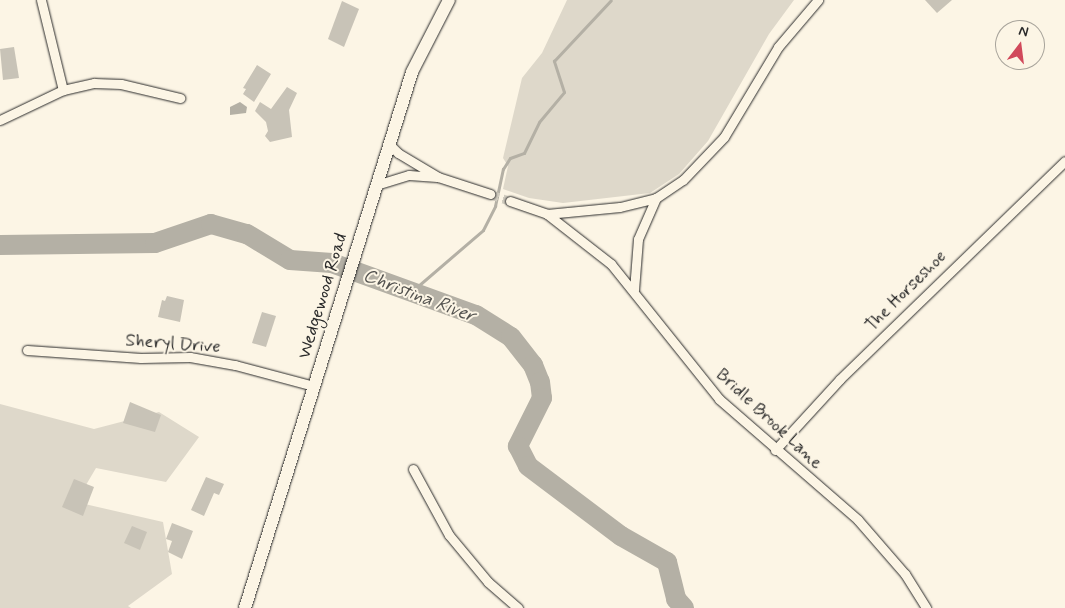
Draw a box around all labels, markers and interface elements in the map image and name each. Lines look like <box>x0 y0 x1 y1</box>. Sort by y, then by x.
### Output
north arrow <box>995 20 1045 70</box>
text: N <box>1017 22 1030 41</box>
street label: Wedgewood Road <box>294 232 352 360</box>
street label: The Horseshoe <box>861 246 951 336</box>
water label: Christina River <box>359 264 479 328</box>
street label: Sheryl Drive <box>125 330 221 358</box>
street label: Bridle Brook Lane <box>712 365 826 473</box>

